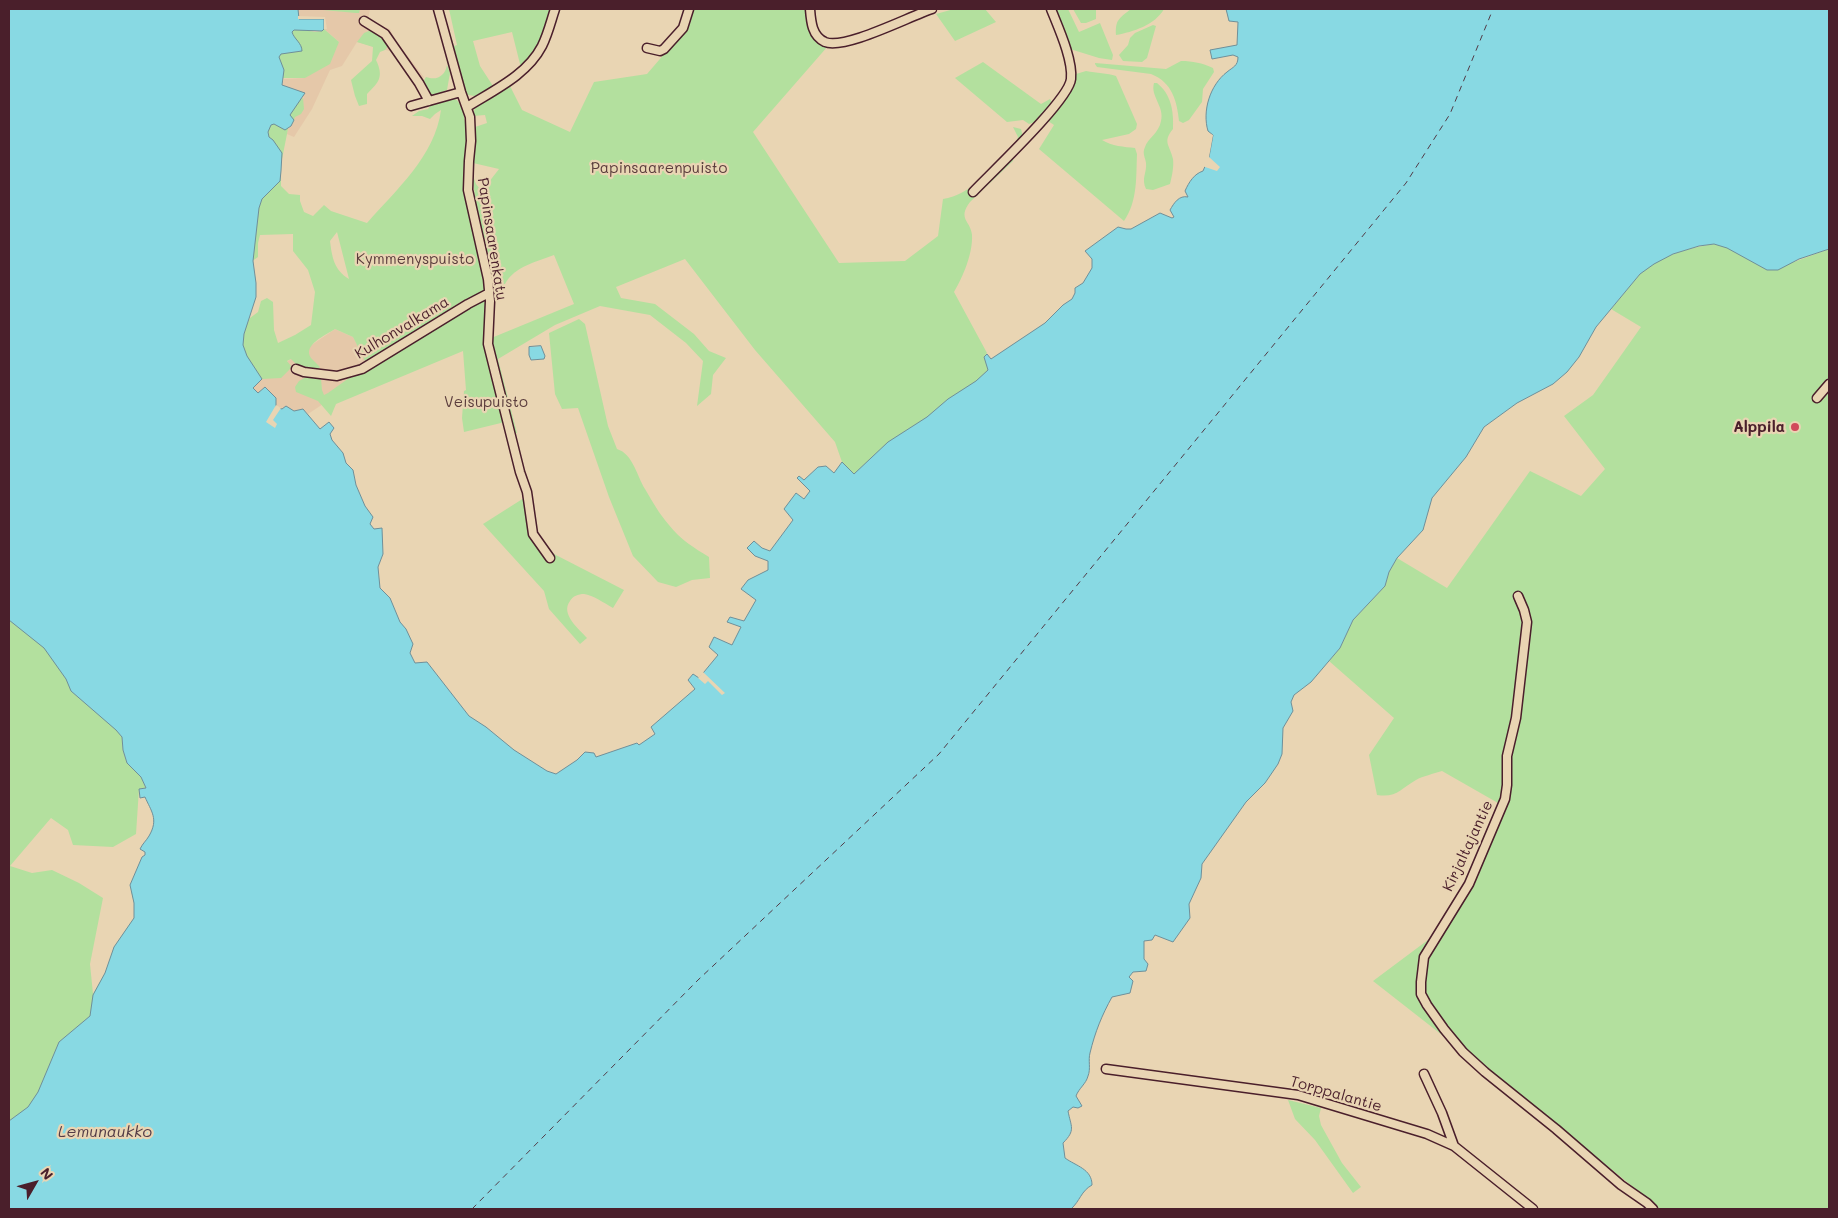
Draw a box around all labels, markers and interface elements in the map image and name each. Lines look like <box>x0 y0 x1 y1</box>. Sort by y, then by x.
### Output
park label: Papinsaarenpuisto <box>591 159 727 177</box>
street label: Papinsaarenkatu <box>473 176 511 302</box>
park label: Kymmenyspuisto <box>356 250 474 268</box>
street label: Kulhonvalkama <box>352 293 452 363</box>
park label: Veisupuisto <box>444 393 528 411</box>
place label: Alppila <box>1733 418 1785 436</box>
marker: Alppila <box>1789 421 1801 433</box>
street label: Kirjaltajantie <box>1439 798 1497 894</box>
street label: Torppalantie <box>1288 1072 1384 1116</box>
water label: Lemunaukko <box>58 1122 152 1142</box>
north arrow <box>10 1158 60 1208</box>
text: N <box>36 1163 58 1183</box>

